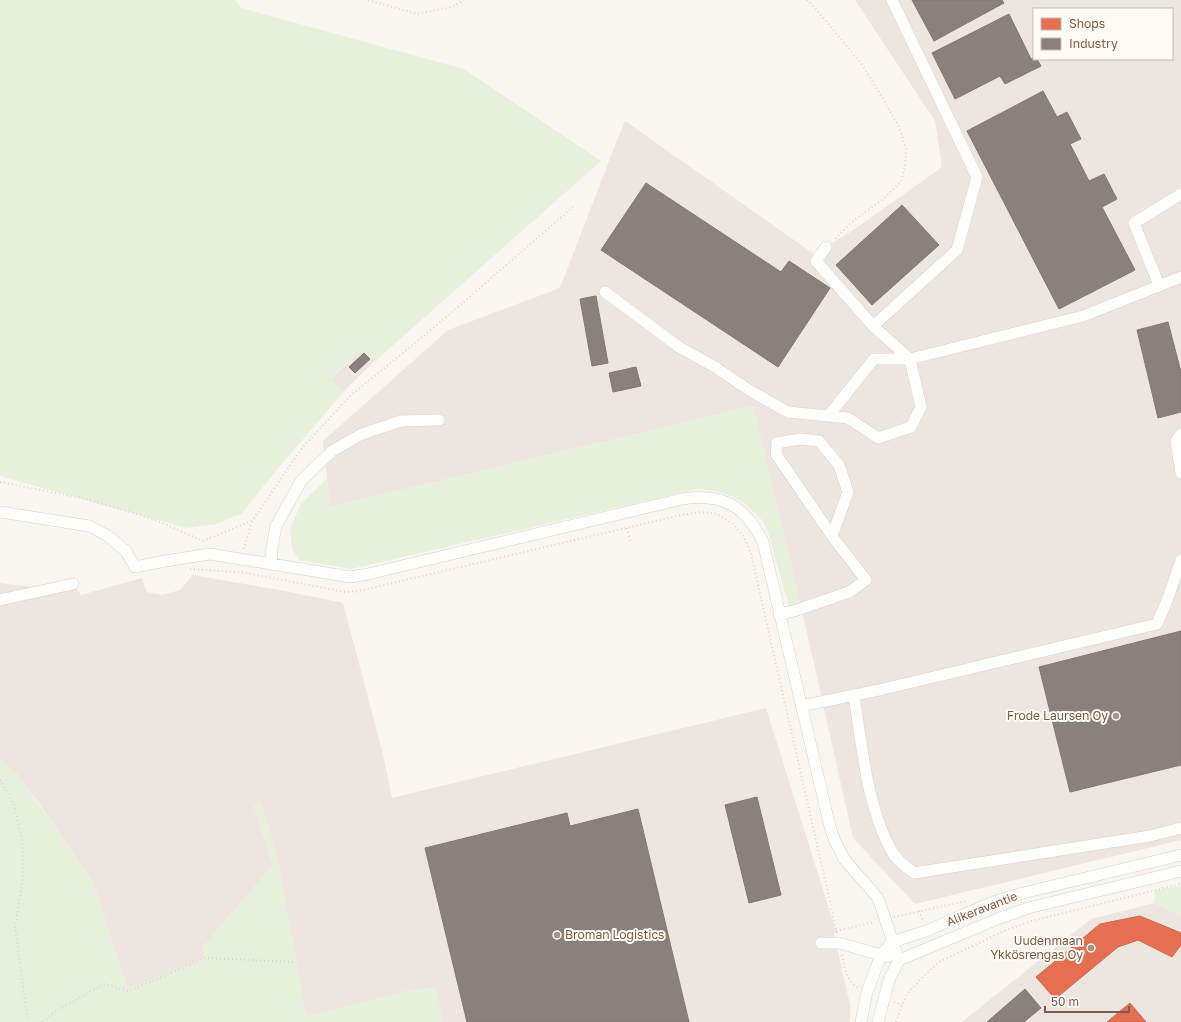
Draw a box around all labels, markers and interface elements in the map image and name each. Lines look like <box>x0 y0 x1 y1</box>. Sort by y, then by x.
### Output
legend <box>1033 8 1173 60</box>
text: Shops <box>1069 16 1105 31</box>
text: Industry <box>1069 36 1118 51</box>
place label: Frode Laursen Oy <box>1007 708 1108 723</box>
marker: Frode Laursen Oy <box>1111 711 1121 721</box>
street label: Alikeravantie <box>944 888 1019 929</box>
place label: Broman Logistics <box>565 927 664 942</box>
marker: Broman Logistics <box>552 930 562 940</box>
place label: Uudenmaan Ykkösrengas Oy <box>990 933 1083 962</box>
marker: Uudenmaan Ykkösrengas Oy <box>1086 943 1096 953</box>
scale bar <box>1045 988 1129 1014</box>
text: 50 m <box>1051 994 1079 1009</box>

